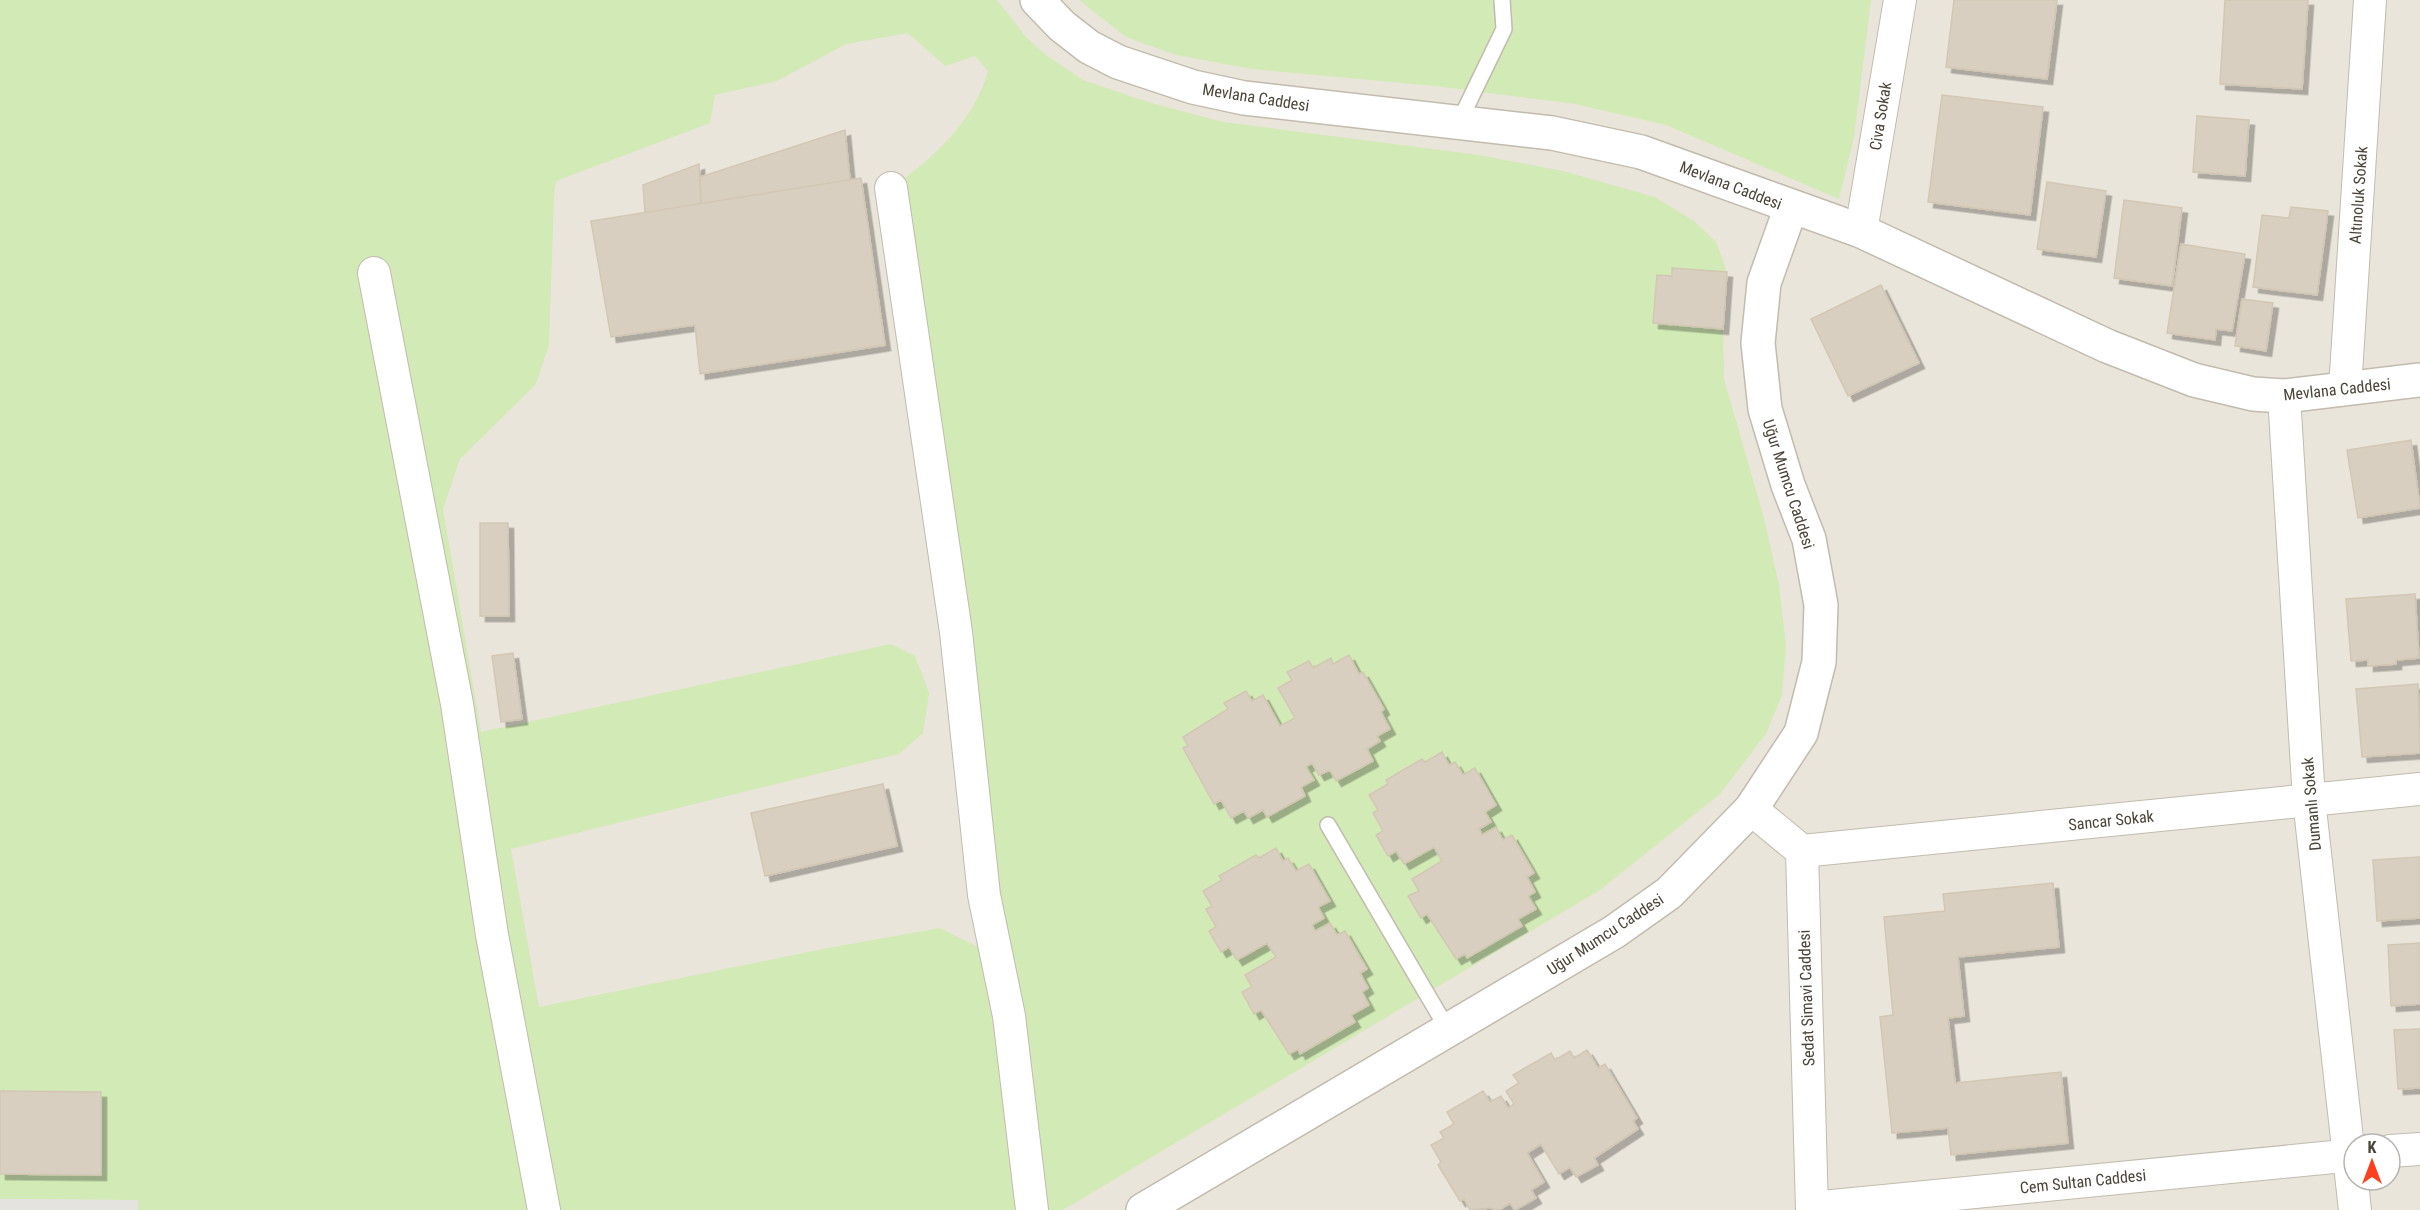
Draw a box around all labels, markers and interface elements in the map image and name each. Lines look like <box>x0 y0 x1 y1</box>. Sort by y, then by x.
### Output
street label: Mevlana Caddesi <box>1201 80 1311 115</box>
street label: Civa Sokak <box>1866 80 1895 152</box>
street label: Altınoluk Sokak <box>2346 145 2371 245</box>
street label: Mevlana Caddesi <box>1677 157 1785 214</box>
street label: Mevlana Caddesi <box>2282 374 2392 405</box>
street label: Uğur Mumcu Caddesi <box>1759 417 1818 551</box>
street label: Dumanlı Sokak <box>2298 756 2325 852</box>
street label: Sancar Sokak <box>2067 806 2155 834</box>
street label: Uğur Mumcu Caddesi <box>1544 890 1667 979</box>
street label: Sedat Simavi Caddesi <box>1795 929 1818 1067</box>
north arrow <box>2342 1132 2402 1192</box>
text: K <box>2368 1138 2377 1157</box>
street label: Cem Sultan Caddesi <box>2019 1165 2147 1198</box>

